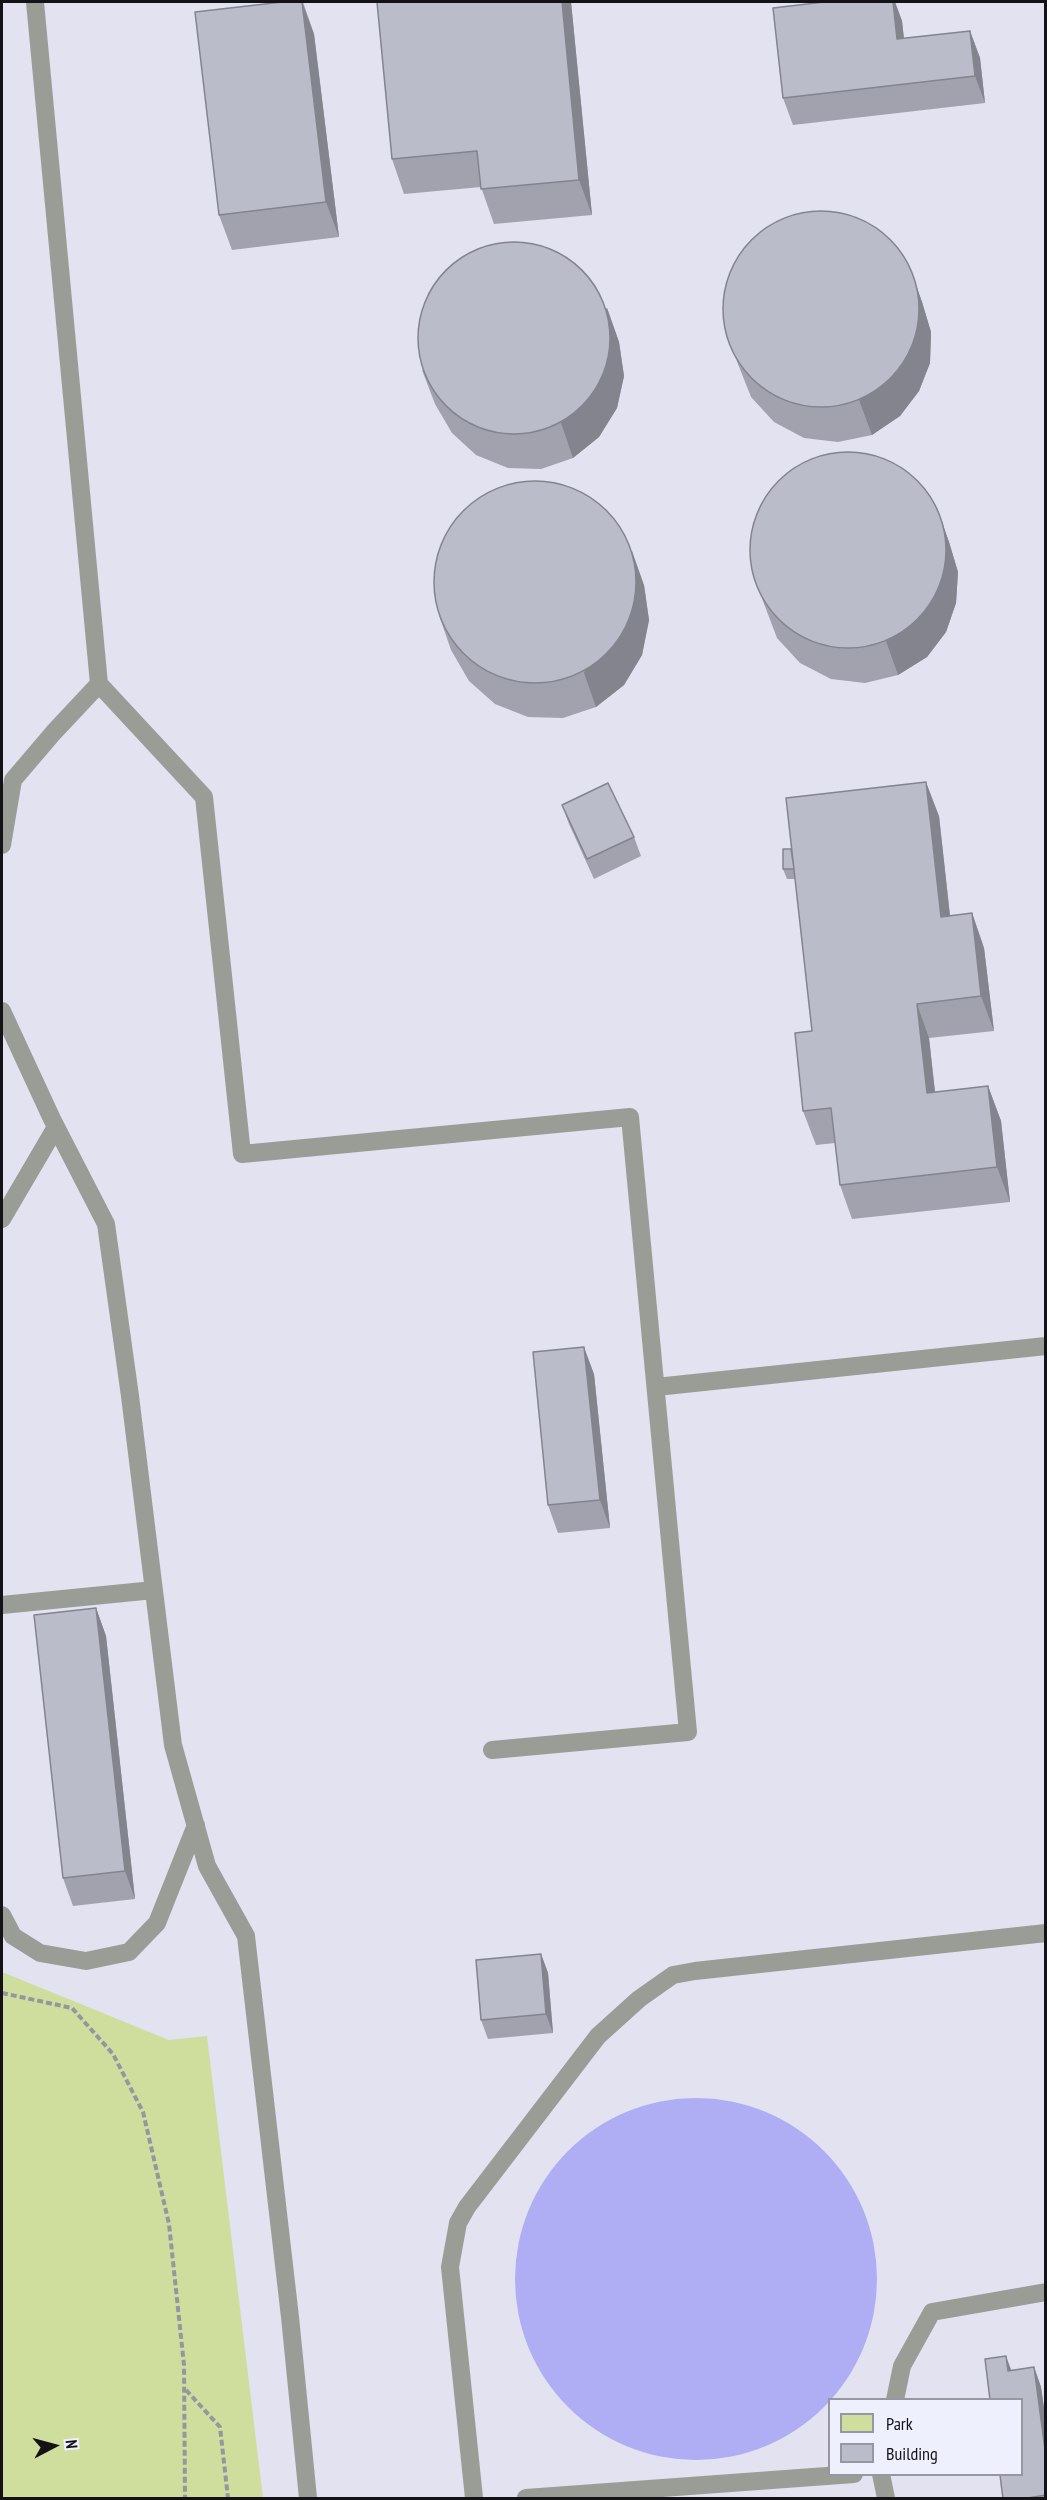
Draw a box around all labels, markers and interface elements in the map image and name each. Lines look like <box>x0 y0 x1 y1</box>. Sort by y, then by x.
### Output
legend <box>828 2398 1023 2476</box>
text: Park <box>886 2412 913 2435</box>
north arrow <box>24 2416 84 2476</box>
text: N <box>62 2439 82 2449</box>
text: Building <box>886 2442 938 2465</box>

